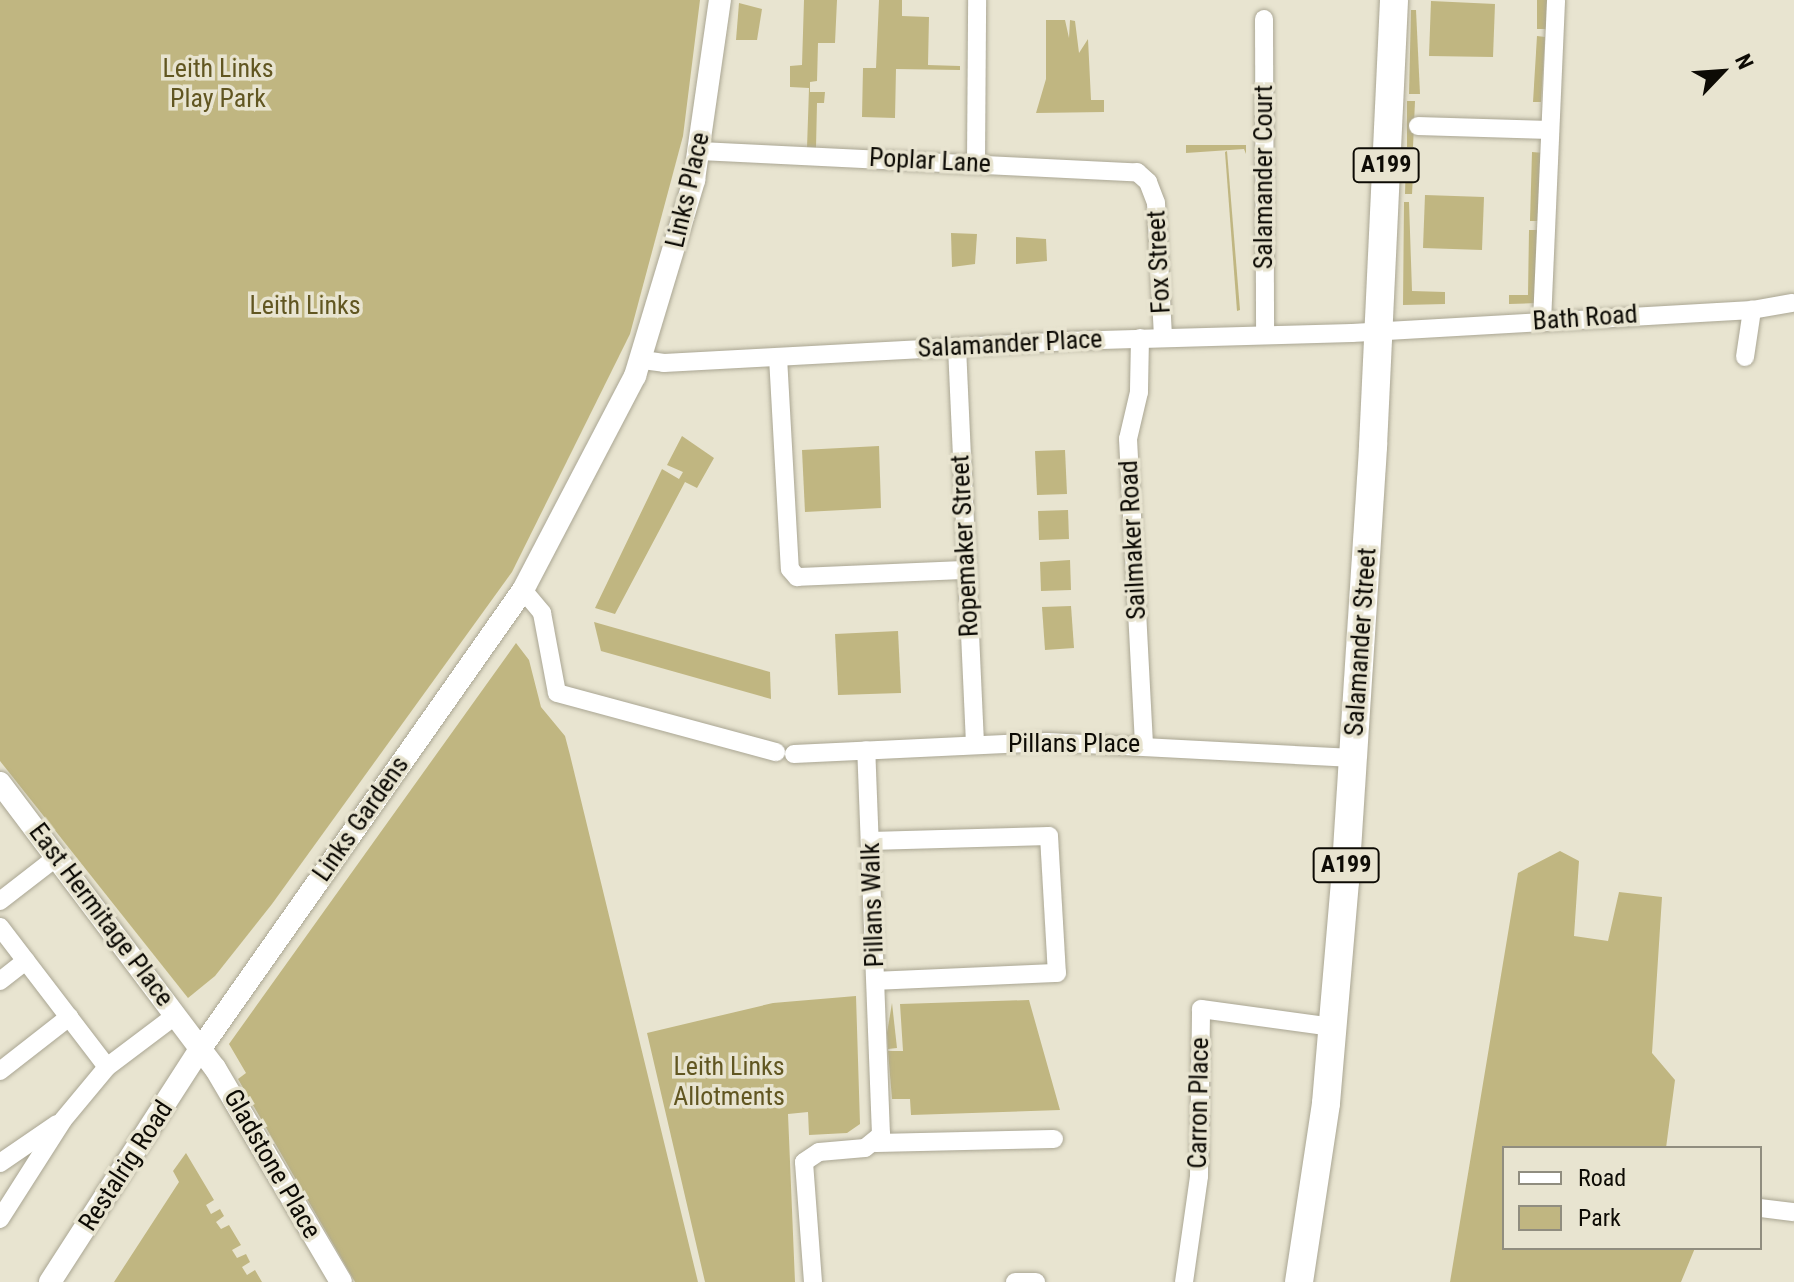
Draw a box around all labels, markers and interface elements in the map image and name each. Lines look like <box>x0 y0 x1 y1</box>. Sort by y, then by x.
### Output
north arrow <box>1682 32 1762 112</box>
text: N <box>1730 50 1758 73</box>
park label: Leith Links Play Park <box>162 53 274 114</box>
street label: Salamander Court <box>1248 85 1280 269</box>
street label: Links Place <box>660 129 716 251</box>
street label: Poplar Lane <box>868 142 992 180</box>
road number: A199 <box>1352 145 1420 185</box>
street label: Fox Street <box>1141 210 1177 314</box>
park label: Leith Links <box>249 290 361 322</box>
street label: Bath Road <box>1532 299 1638 337</box>
street label: Salamander Place <box>917 324 1103 364</box>
street label: Ropemaker Street <box>945 454 985 638</box>
street label: Sailmaker Road <box>1113 459 1153 621</box>
street label: Salamander Street <box>1339 547 1383 737</box>
street label: Pillans Place <box>1008 728 1140 760</box>
street label: Links Gardens <box>306 750 416 888</box>
street label: East Hermitage Place <box>22 817 180 1013</box>
street label: Pillans Walk <box>855 842 891 968</box>
road number: A199 <box>1312 845 1380 885</box>
street label: Carron Place <box>1182 1037 1216 1169</box>
park label: Leith Links Allotments <box>673 1051 785 1112</box>
street label: Gladstone Place <box>217 1084 327 1244</box>
street label: Restalrig Road <box>72 1095 180 1237</box>
legend <box>1502 1146 1762 1250</box>
text: Road <box>1578 1164 1626 1192</box>
text: Park <box>1578 1204 1621 1232</box>

